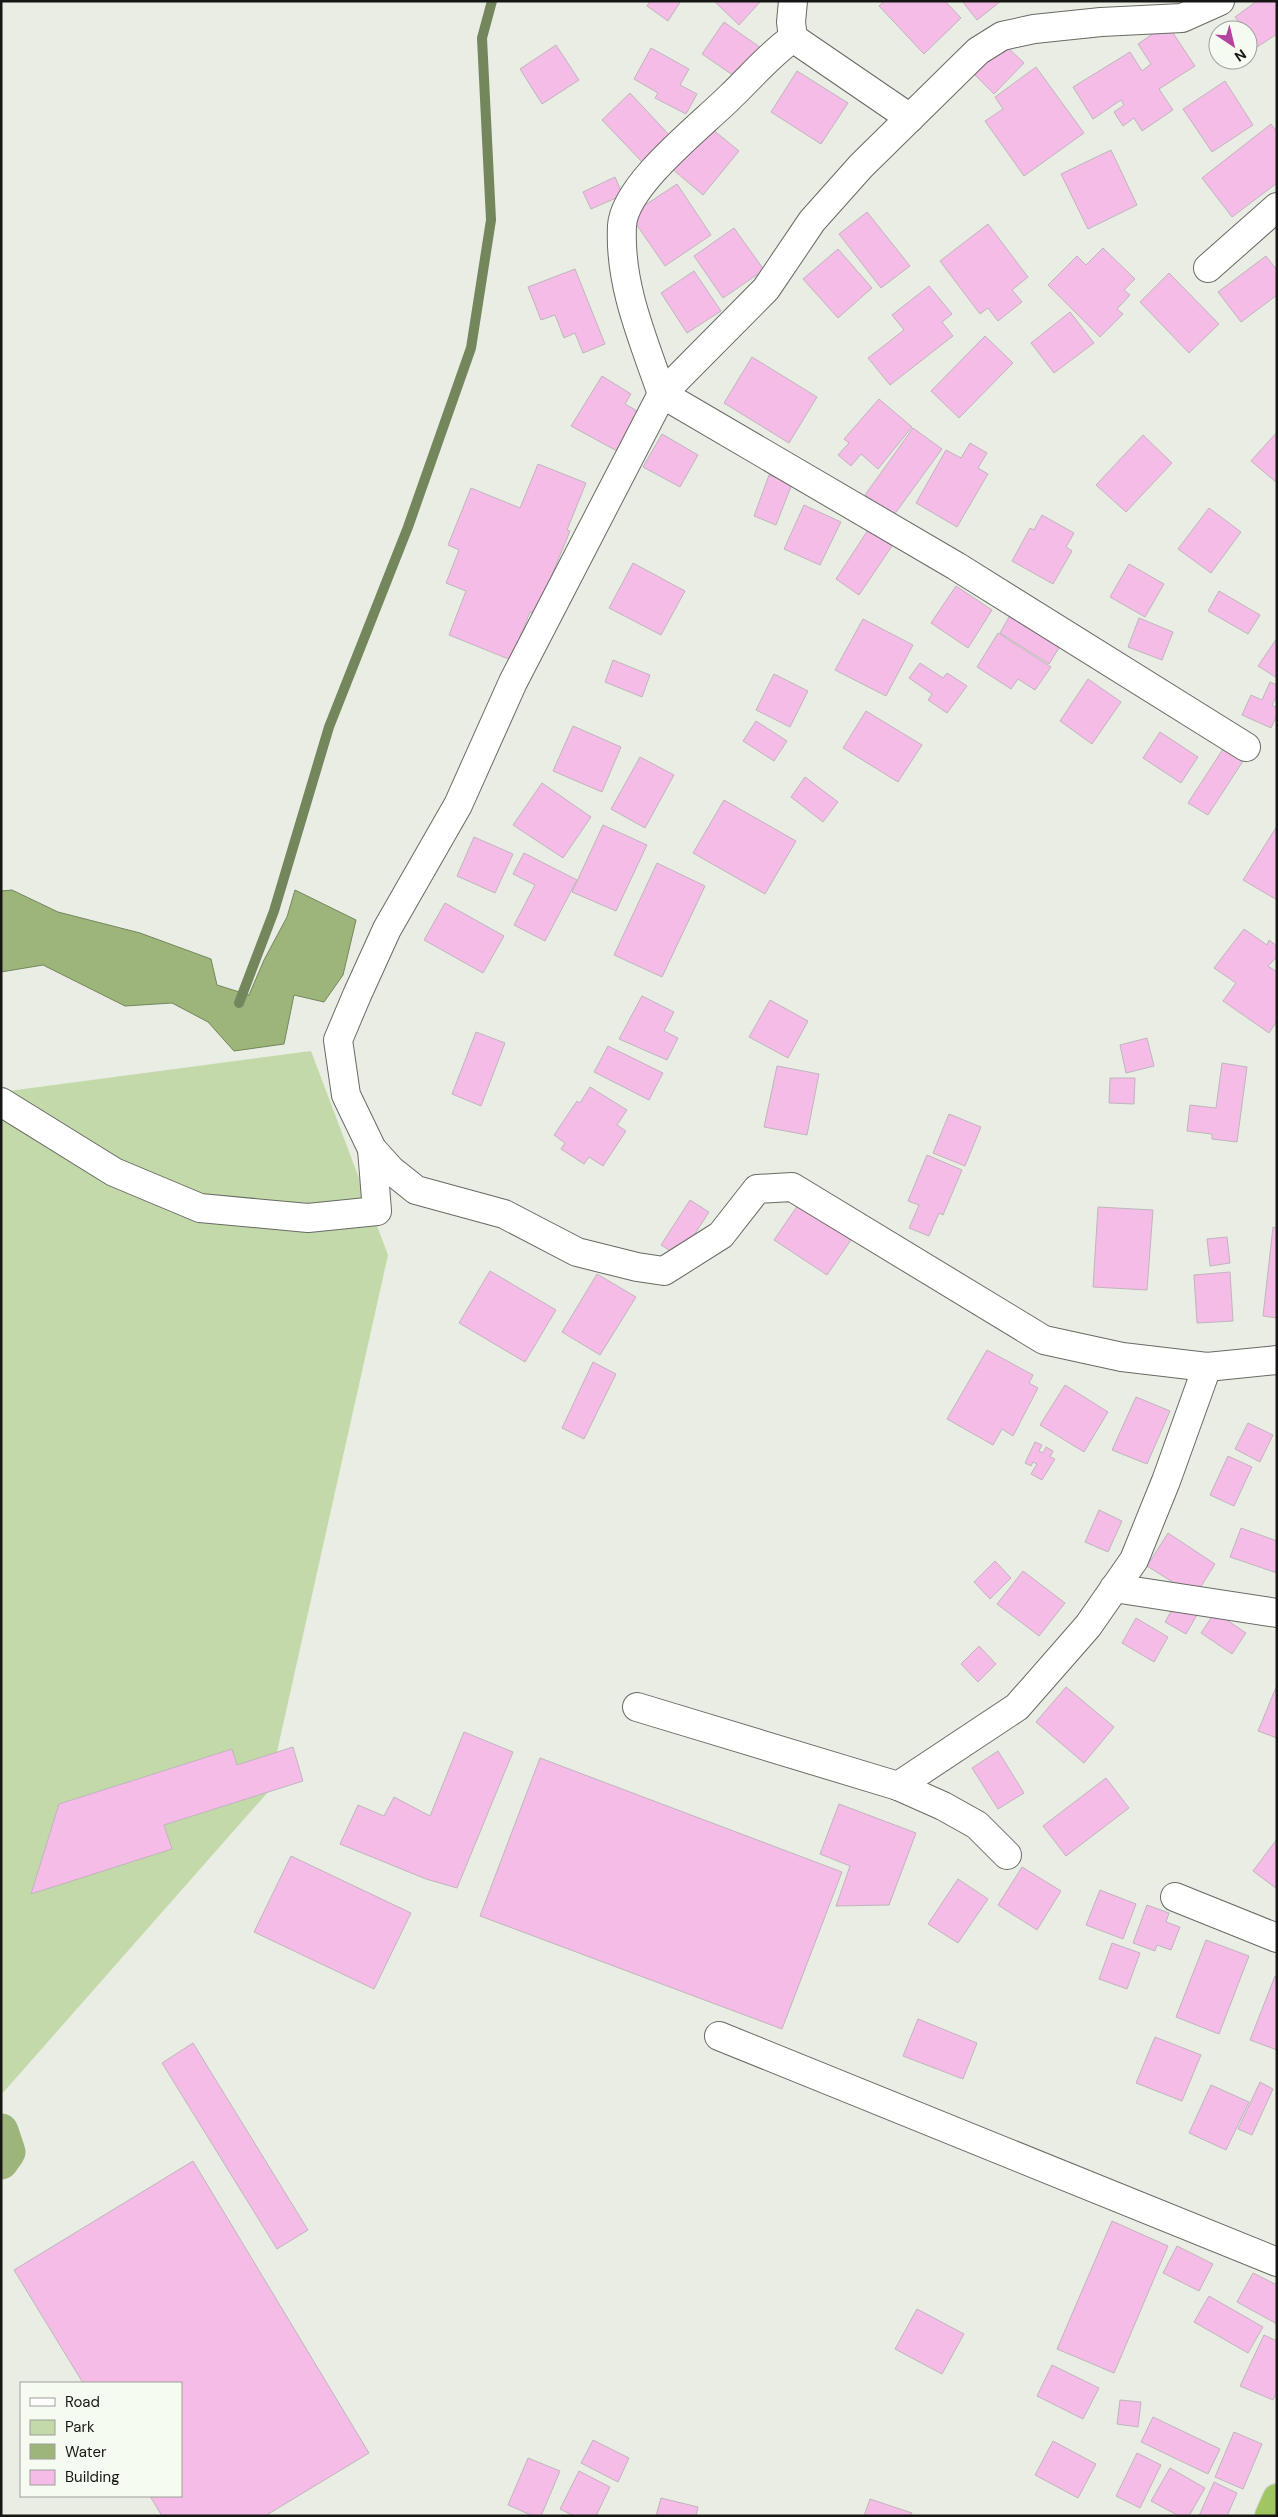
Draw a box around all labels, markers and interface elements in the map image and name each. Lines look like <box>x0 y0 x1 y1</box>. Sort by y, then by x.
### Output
north arrow <box>1208 20 1258 70</box>
text: N <box>1231 45 1250 66</box>
legend <box>20 2382 182 2497</box>
text: Road <box>65 2392 100 2412</box>
text: Park <box>65 2417 95 2437</box>
text: Water <box>65 2442 107 2462</box>
text: Building <box>65 2467 120 2487</box>

